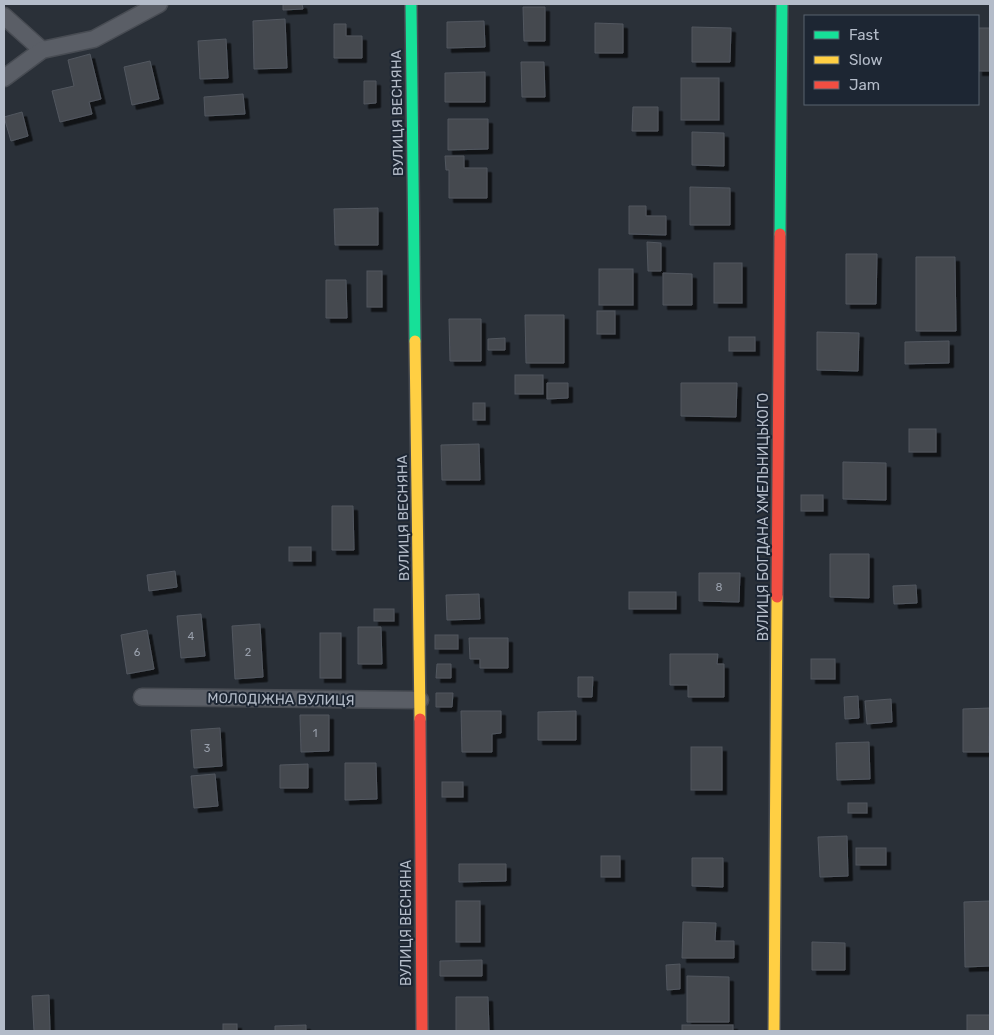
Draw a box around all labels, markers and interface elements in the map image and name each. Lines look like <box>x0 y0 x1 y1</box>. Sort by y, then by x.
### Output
legend <box>804 15 979 105</box>
text: Fast <box>849 26 879 44</box>
street label: ВУЛИЦЯ ВЕСНЯНА <box>388 49 407 176</box>
text: Slow <box>849 51 882 69</box>
text: Jam <box>849 76 880 94</box>
street label: ВУЛИЦЯ БОГДАНА ХМЕЛЬНИЦЬКОГО <box>755 393 772 641</box>
street label: ВУЛИЦЯ ВЕСНЯНА <box>394 454 413 581</box>
house number: 8 <box>716 581 723 594</box>
house number: 4 <box>188 630 195 643</box>
house number: 6 <box>134 646 141 659</box>
house number: 2 <box>245 646 251 659</box>
street label: МОЛОДІЖНА ВУЛИЦЯ <box>207 690 355 709</box>
house number: 1 <box>313 727 317 740</box>
house number: 3 <box>204 742 211 755</box>
street label: ВУЛИЦЯ ВЕСНЯНА <box>398 859 415 986</box>

